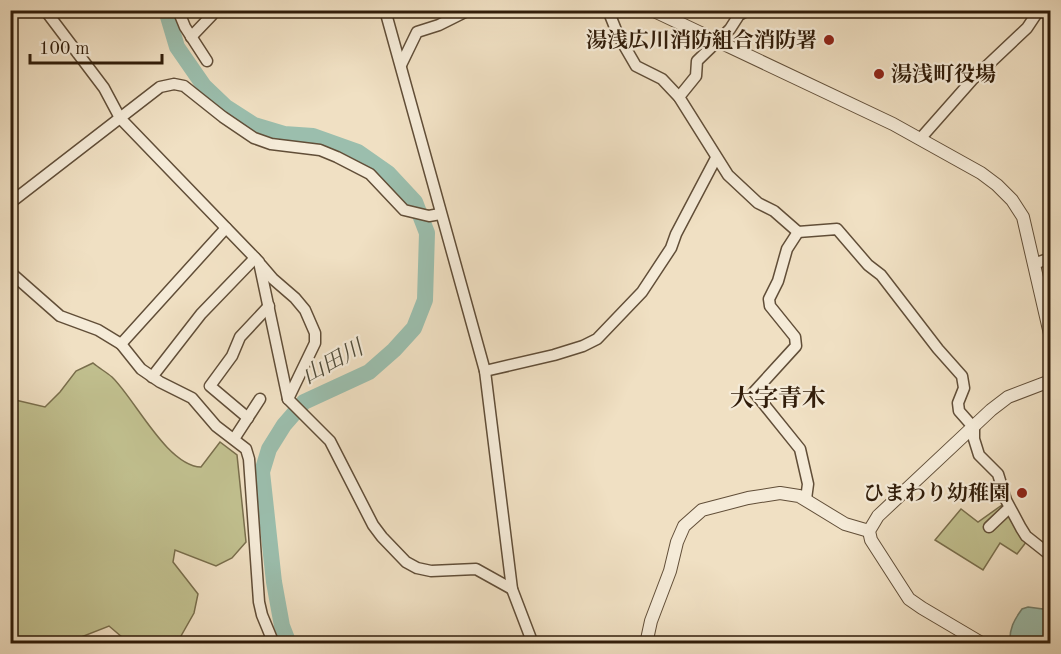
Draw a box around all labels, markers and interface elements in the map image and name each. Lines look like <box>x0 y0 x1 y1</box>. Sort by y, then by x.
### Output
scale bar <box>30 27 162 65</box>
place label: 湯浅広川消防組合消防署 <box>586 29 817 52</box>
marker: 湯浅広川消防組合消防署 <box>822 33 836 47</box>
text: 100 m <box>39 40 90 58</box>
place label: 湯浅町役場 <box>891 63 996 86</box>
marker: 湯浅町役場 <box>872 67 886 81</box>
water label: 山田川 <box>298 335 369 388</box>
district label: 大字青木 <box>730 385 826 412</box>
place label: ひまわり幼稚園 <box>863 482 1010 505</box>
marker: ひまわり幼稚園 <box>1015 486 1029 500</box>

